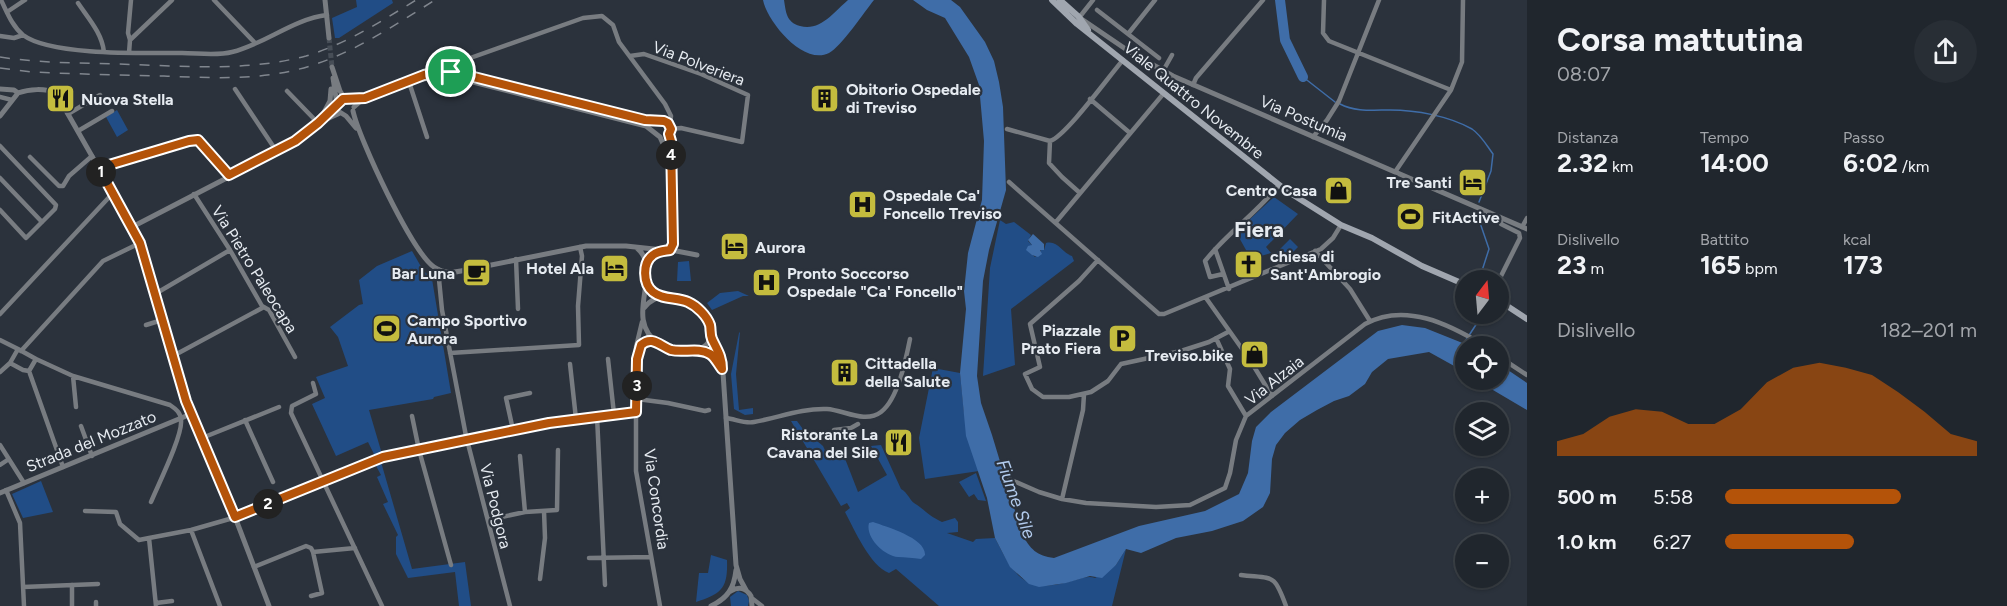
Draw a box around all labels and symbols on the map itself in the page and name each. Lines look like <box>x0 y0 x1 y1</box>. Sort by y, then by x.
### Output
street label: Via Polveriera <box>650 37 748 90</box>
street label: Viale Quattro Novembre <box>1120 38 1268 163</box>
pin <box>425 46 476 97</box>
place label: Obitorio Ospedale di Treviso <box>846 80 981 117</box>
building icon: Obitorio Ospedale di Treviso <box>809 82 841 114</box>
restaurant icon: Nuova Stella <box>44 83 76 115</box>
place label: Nuova Stella <box>81 90 174 109</box>
street label: Via Postumia <box>1257 92 1350 145</box>
pin: 4 <box>656 140 686 170</box>
pin: 1 <box>86 157 116 187</box>
hotel icon: Tre Santi <box>1457 166 1489 198</box>
place label: Tre Santi <box>1387 173 1452 192</box>
shop icon: Centro Casa <box>1322 174 1354 206</box>
place label: Centro Casa <box>1226 181 1317 200</box>
place label: Ospedale Ca' Foncello Treviso <box>883 186 1002 223</box>
hospital icon: Ospedale Ca' Foncello Treviso <box>846 188 878 220</box>
sports icon: FitActive <box>1395 201 1427 233</box>
street label: Via Pietro Paleocapa <box>208 202 301 336</box>
place label: FitActive <box>1432 208 1500 227</box>
district label: Fiera <box>1234 216 1284 243</box>
hotel icon: Aurora <box>718 231 750 263</box>
place label: Aurora <box>755 238 805 257</box>
place label: chiesa di Sant'Ambrogio <box>1270 247 1381 284</box>
church icon: chiesa di Sant'Ambrogio <box>1233 249 1265 281</box>
hotel icon: Hotel Ala <box>599 252 631 284</box>
cafe icon: Bar Luna <box>460 257 492 289</box>
place label: Hotel Ala <box>526 259 594 278</box>
place label: Bar Luna <box>392 264 455 283</box>
place label: Pronto Soccorso Ospedale "Ca' Foncello" <box>787 264 963 301</box>
hospital icon: Pronto Soccorso Ospedale "Ca' Foncello" <box>750 266 782 298</box>
north arrow <box>1455 270 1509 324</box>
place label: Campo Sportivo Aurora <box>407 311 527 348</box>
sports icon: Campo Sportivo Aurora <box>370 313 402 345</box>
place label: Piazzale Prato Fiera <box>1021 321 1101 358</box>
parking icon: Piazzale Prato Fiera <box>1106 323 1138 355</box>
shop icon: Treviso.bike <box>1238 339 1270 371</box>
place label: Treviso.bike <box>1145 346 1233 365</box>
street label: Via Alzaia <box>1241 352 1307 409</box>
place label: Cittadella della Salute <box>865 354 950 391</box>
building icon: Cittadella della Salute <box>828 356 860 388</box>
pin: 3 <box>622 371 652 401</box>
street label: Strada del Mozzato <box>23 407 159 476</box>
place label: Ristorante La Cavana del Sile <box>767 425 878 462</box>
restaurant icon: Ristorante La Cavana del Sile <box>883 427 915 459</box>
street label: Via Concordia <box>640 448 673 551</box>
water label: Fiume Sile <box>992 456 1041 542</box>
street label: Via Podgora <box>476 462 515 551</box>
pin: 2 <box>253 489 283 519</box>

